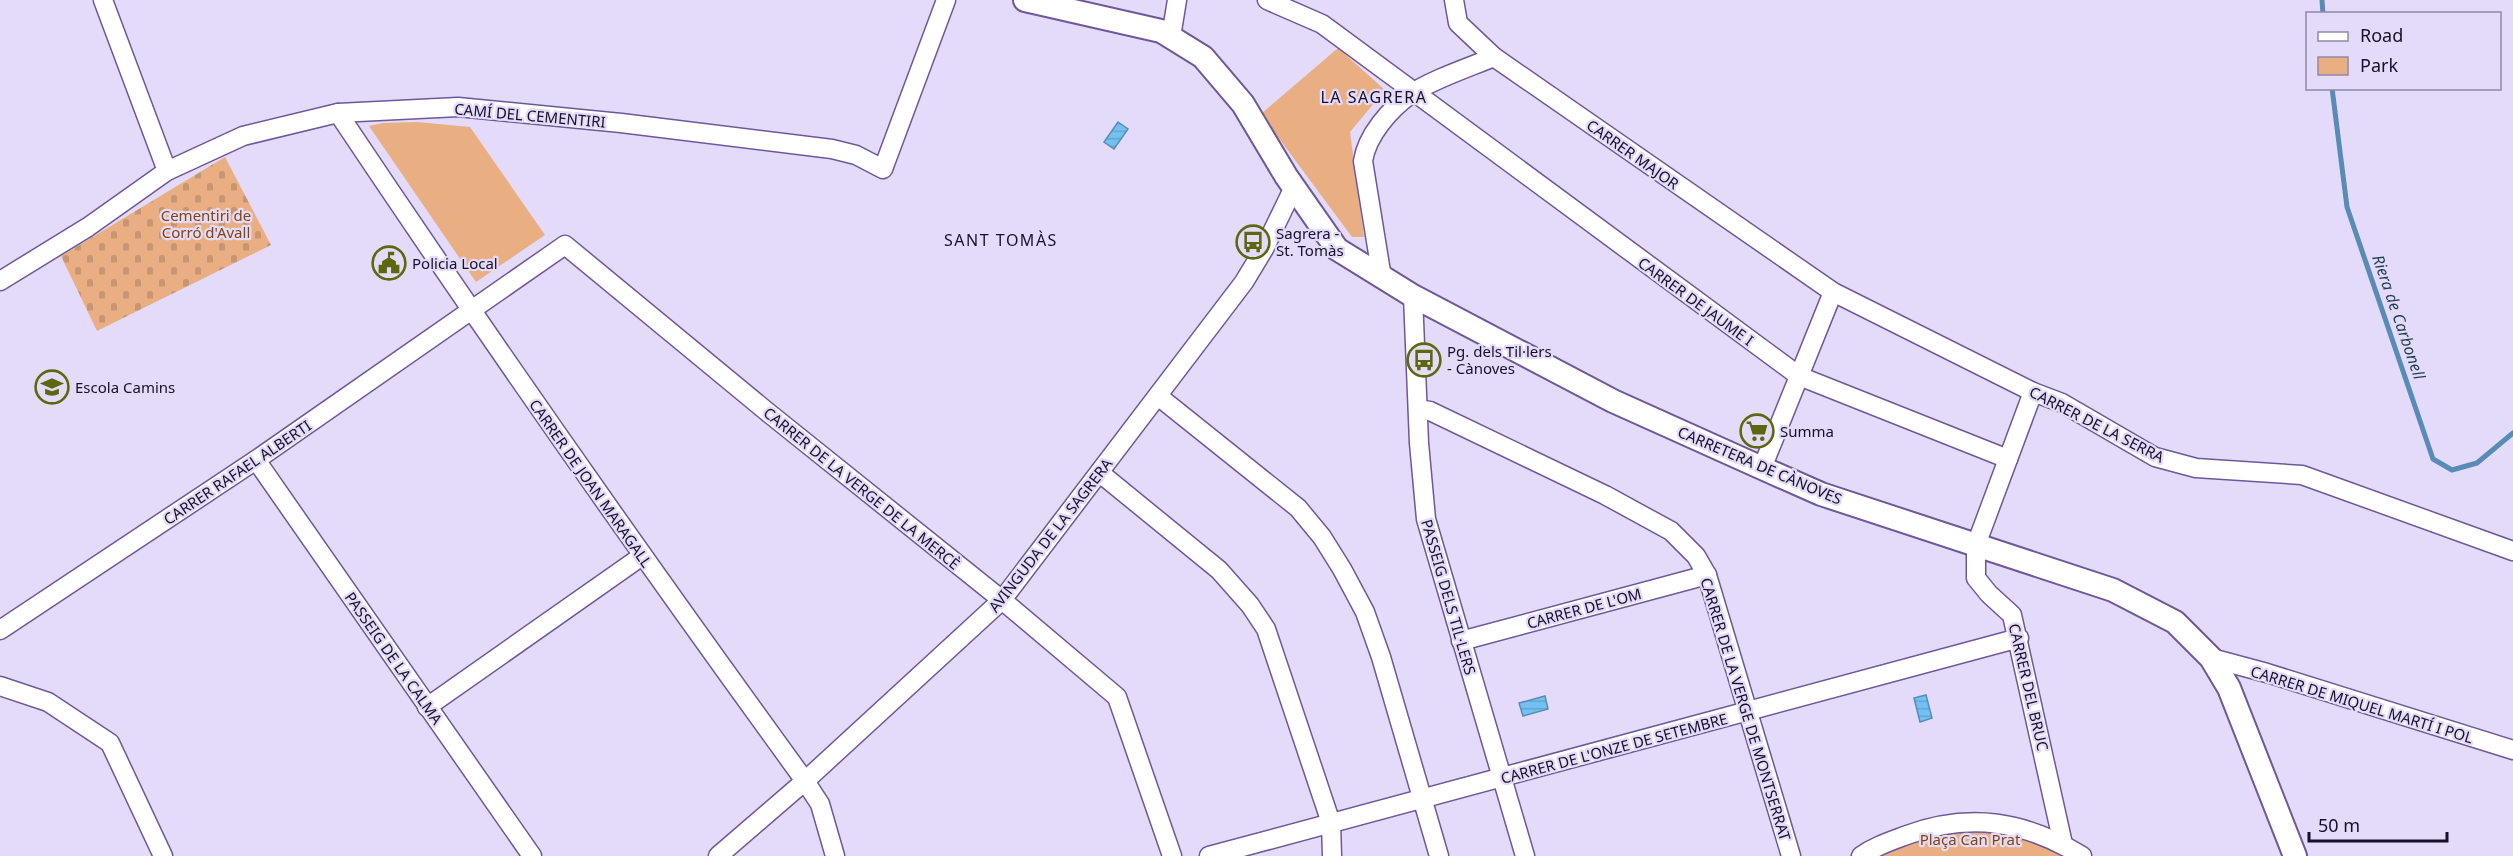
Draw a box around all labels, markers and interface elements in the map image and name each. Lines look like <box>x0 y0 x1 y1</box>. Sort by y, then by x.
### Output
legend <box>2306 12 2501 90</box>
text: Road <box>2360 23 2403 47</box>
text: Park <box>2360 53 2398 77</box>
district label: LA SAGRERA <box>1320 86 1428 108</box>
street label: CAMÍ DEL CEMENTIRI <box>454 98 606 132</box>
street label: CARRER MAJOR <box>1583 115 1684 194</box>
park label: Cementiri de Corró d'Avall <box>161 205 251 242</box>
place label: Sagrera - St. Tomàs <box>1276 223 1344 260</box>
bus stop icon: Sagrera - St. Tomàs <box>1235 224 1271 260</box>
district label: SANT TOMÀS <box>944 229 1058 251</box>
public building icon: Policia Local <box>371 245 407 281</box>
street label: CARRER DE JAUME I <box>1634 252 1758 350</box>
water label: Riera de Carbonell <box>2367 252 2431 383</box>
place label: Policia Local <box>412 253 498 273</box>
place label: Pg. dels Til·lers - Cànoves <box>1447 341 1552 378</box>
bus stop icon: Pg. dels Til·lers - Cànoves <box>1406 342 1442 378</box>
school or university icon: Escola Camins <box>34 369 70 405</box>
place label: Escola Camins <box>75 377 175 397</box>
street label: CARRER DE LA SERRA <box>2026 381 2168 467</box>
street label: CARRER DE JOAN MARAGALL <box>525 395 657 571</box>
street label: CARRER DE LA VERGE DE LA MERCÈ <box>760 402 964 574</box>
supermarket icon: Summa <box>1739 413 1775 449</box>
street label: CARRER RAFAEL ALBERTI <box>159 415 315 529</box>
street label: CARRETERA DE CÀNOVES <box>1675 421 1845 509</box>
place label: Summa <box>1780 421 1834 441</box>
street label: AVINGUDA DE LA SAGRERA <box>984 454 1117 616</box>
street label: PASSEIG DELS TIL·LERS <box>1417 517 1481 677</box>
street label: CARRER DE LA VERGE DE MONTSERRAT <box>1696 575 1796 844</box>
street label: CARRER DE L'OM <box>1524 583 1644 633</box>
street label: PASSEIG DE LA CALMA <box>341 588 448 728</box>
street label: CARRER DEL BRUC <box>2005 621 2053 753</box>
street label: CARRER DE MIQUEL MARTÍ I POL <box>2248 661 2476 747</box>
street label: CARRER DE L'ONZE DE SETEMBRE <box>1498 708 1730 788</box>
scale bar <box>2309 805 2447 843</box>
text: 50 m <box>2318 813 2360 837</box>
park label: Plaça Can Prat <box>1920 829 2021 849</box>

